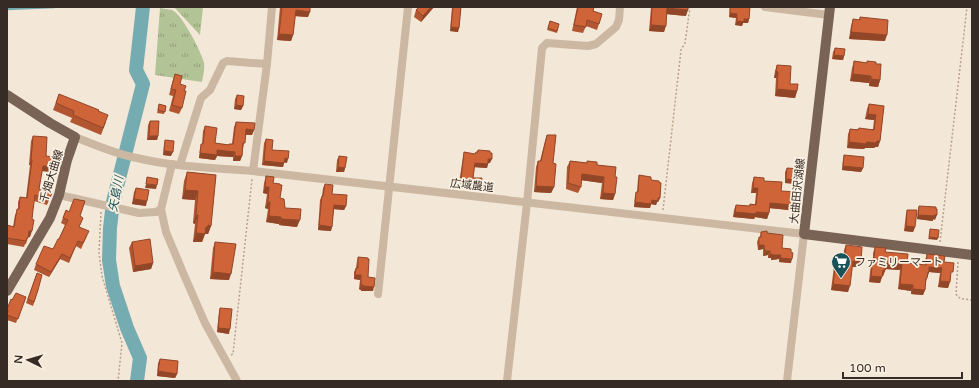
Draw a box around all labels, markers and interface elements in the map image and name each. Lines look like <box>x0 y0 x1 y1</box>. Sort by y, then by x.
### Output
street label: 千畑大曲線 <box>37 148 66 204</box>
street label: 大曲田沢湖線 <box>788 158 807 225</box>
water label: 矢島川 <box>106 173 127 213</box>
street label: 広域農道 <box>449 177 495 194</box>
supermarket icon: ファミリーマート <box>830 251 852 279</box>
place label: ファミリーマート <box>855 256 943 269</box>
north arrow <box>8 340 48 380</box>
text: N <box>12 354 25 364</box>
scale bar <box>843 354 962 380</box>
text: 100 m <box>849 361 886 375</box>

